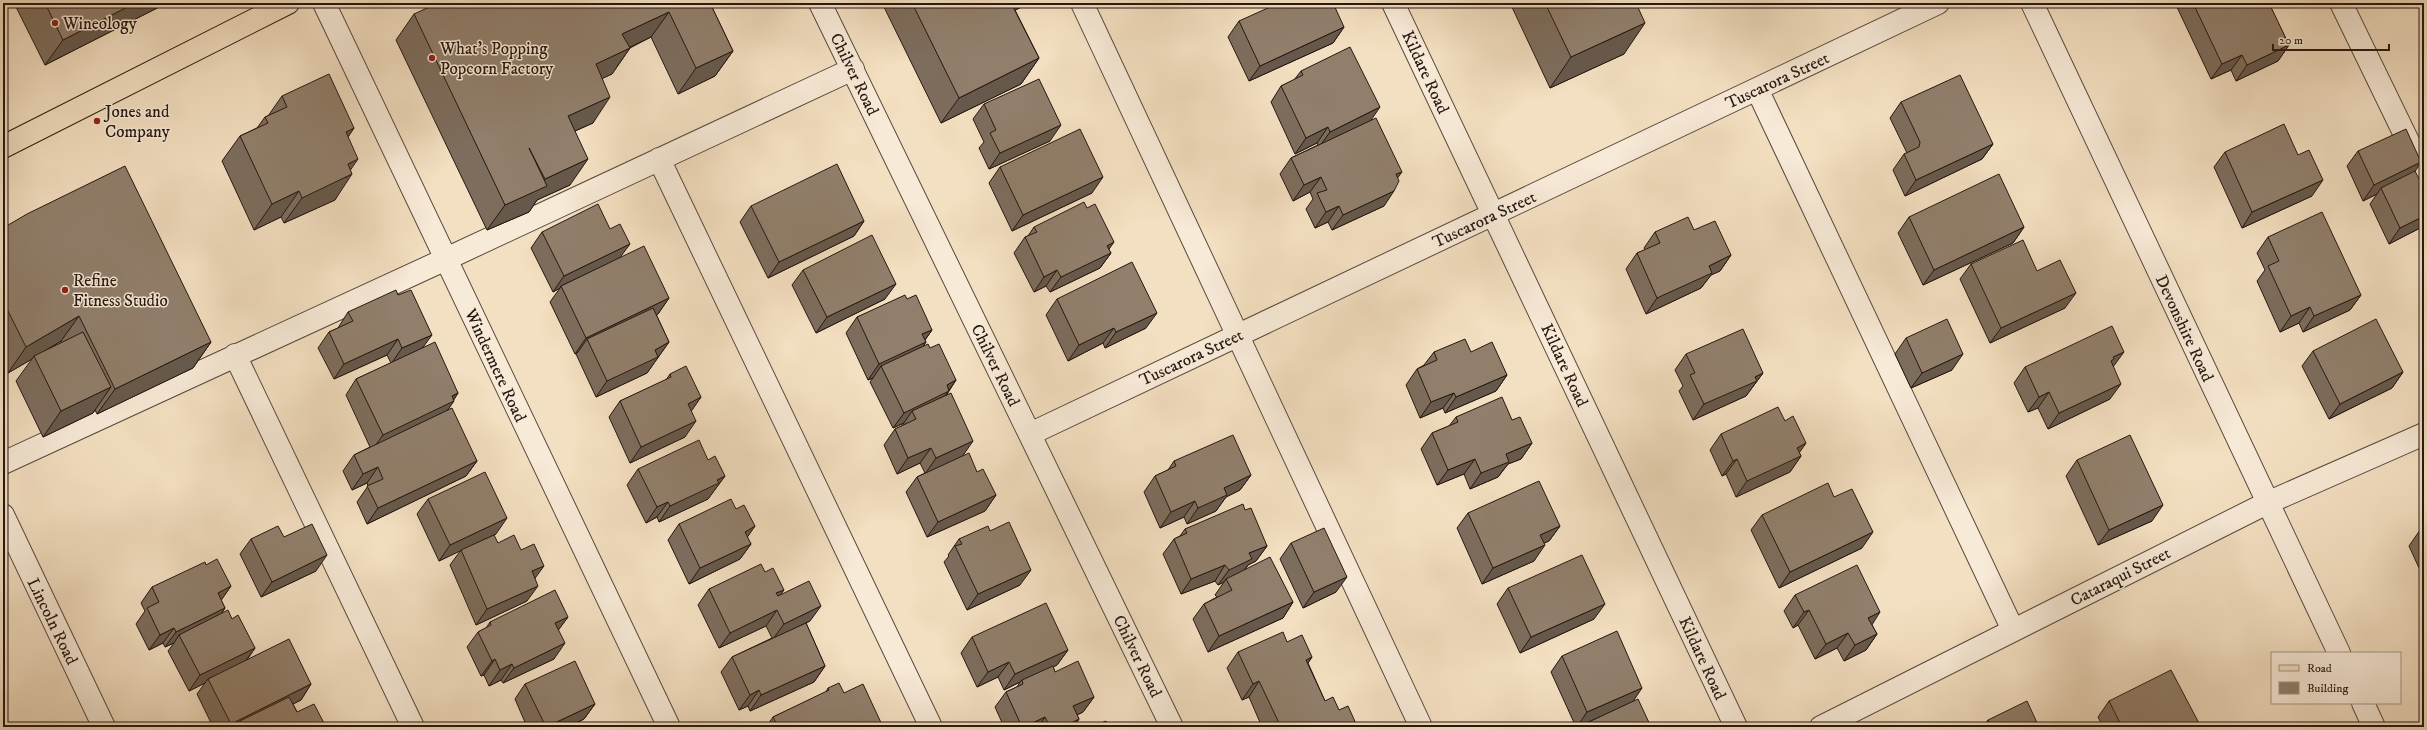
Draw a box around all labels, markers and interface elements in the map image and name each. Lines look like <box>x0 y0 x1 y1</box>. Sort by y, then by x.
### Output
place label: Wineology <box>62 13 138 35</box>
marker: Wineology <box>50 18 60 28</box>
scale bar <box>2273 26 2389 52</box>
street label: Kildare Road <box>1396 27 1454 118</box>
street label: Chilver Road <box>825 30 884 120</box>
text: 20 m <box>2279 33 2303 48</box>
place label: What's Popping Popcorn Factory <box>439 38 554 80</box>
street label: Tuscarora Street <box>1722 47 1833 115</box>
marker: What's Popping Popcorn Factory <box>427 53 437 63</box>
place label: Jones and Company <box>103 101 171 143</box>
marker: Jones and Company <box>92 116 102 126</box>
street label: Tuscarora Street <box>1429 186 1540 254</box>
place label: Refine Fitness Studio <box>73 270 168 312</box>
street label: Devonshire Road <box>2150 271 2219 386</box>
marker: Refine Fitness Studio <box>60 285 70 295</box>
street label: Windermere Road <box>459 304 531 426</box>
street label: Kildare Road <box>1535 320 1593 411</box>
street label: Chilver Road <box>966 321 1025 411</box>
street label: Tuscarora Street <box>1136 324 1247 392</box>
street label: Cataraqui Street <box>2067 542 2175 612</box>
street label: Lincoln Road <box>22 574 83 669</box>
street label: Chilver Road <box>1108 612 1167 702</box>
street label: Kildare Road <box>1673 613 1731 704</box>
legend <box>2271 652 2401 704</box>
text: Road <box>2307 661 2332 676</box>
text: Building <box>2307 681 2348 696</box>

